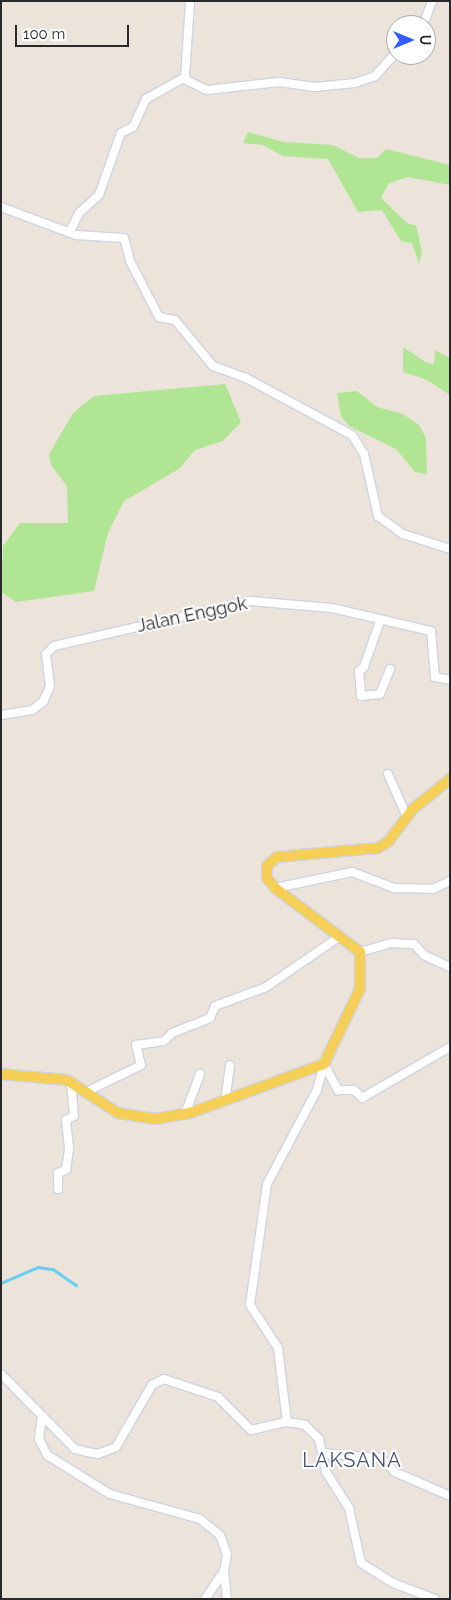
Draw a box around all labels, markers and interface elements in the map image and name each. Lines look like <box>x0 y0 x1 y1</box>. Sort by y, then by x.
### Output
scale bar <box>18 15 131 47</box>
north arrow <box>386 15 436 65</box>
text: 100 m <box>23 25 65 43</box>
text: U <box>417 35 433 45</box>
street label: Jalan Enggok <box>135 593 249 637</box>
district label: LAKSANA <box>301 1448 403 1472</box>

